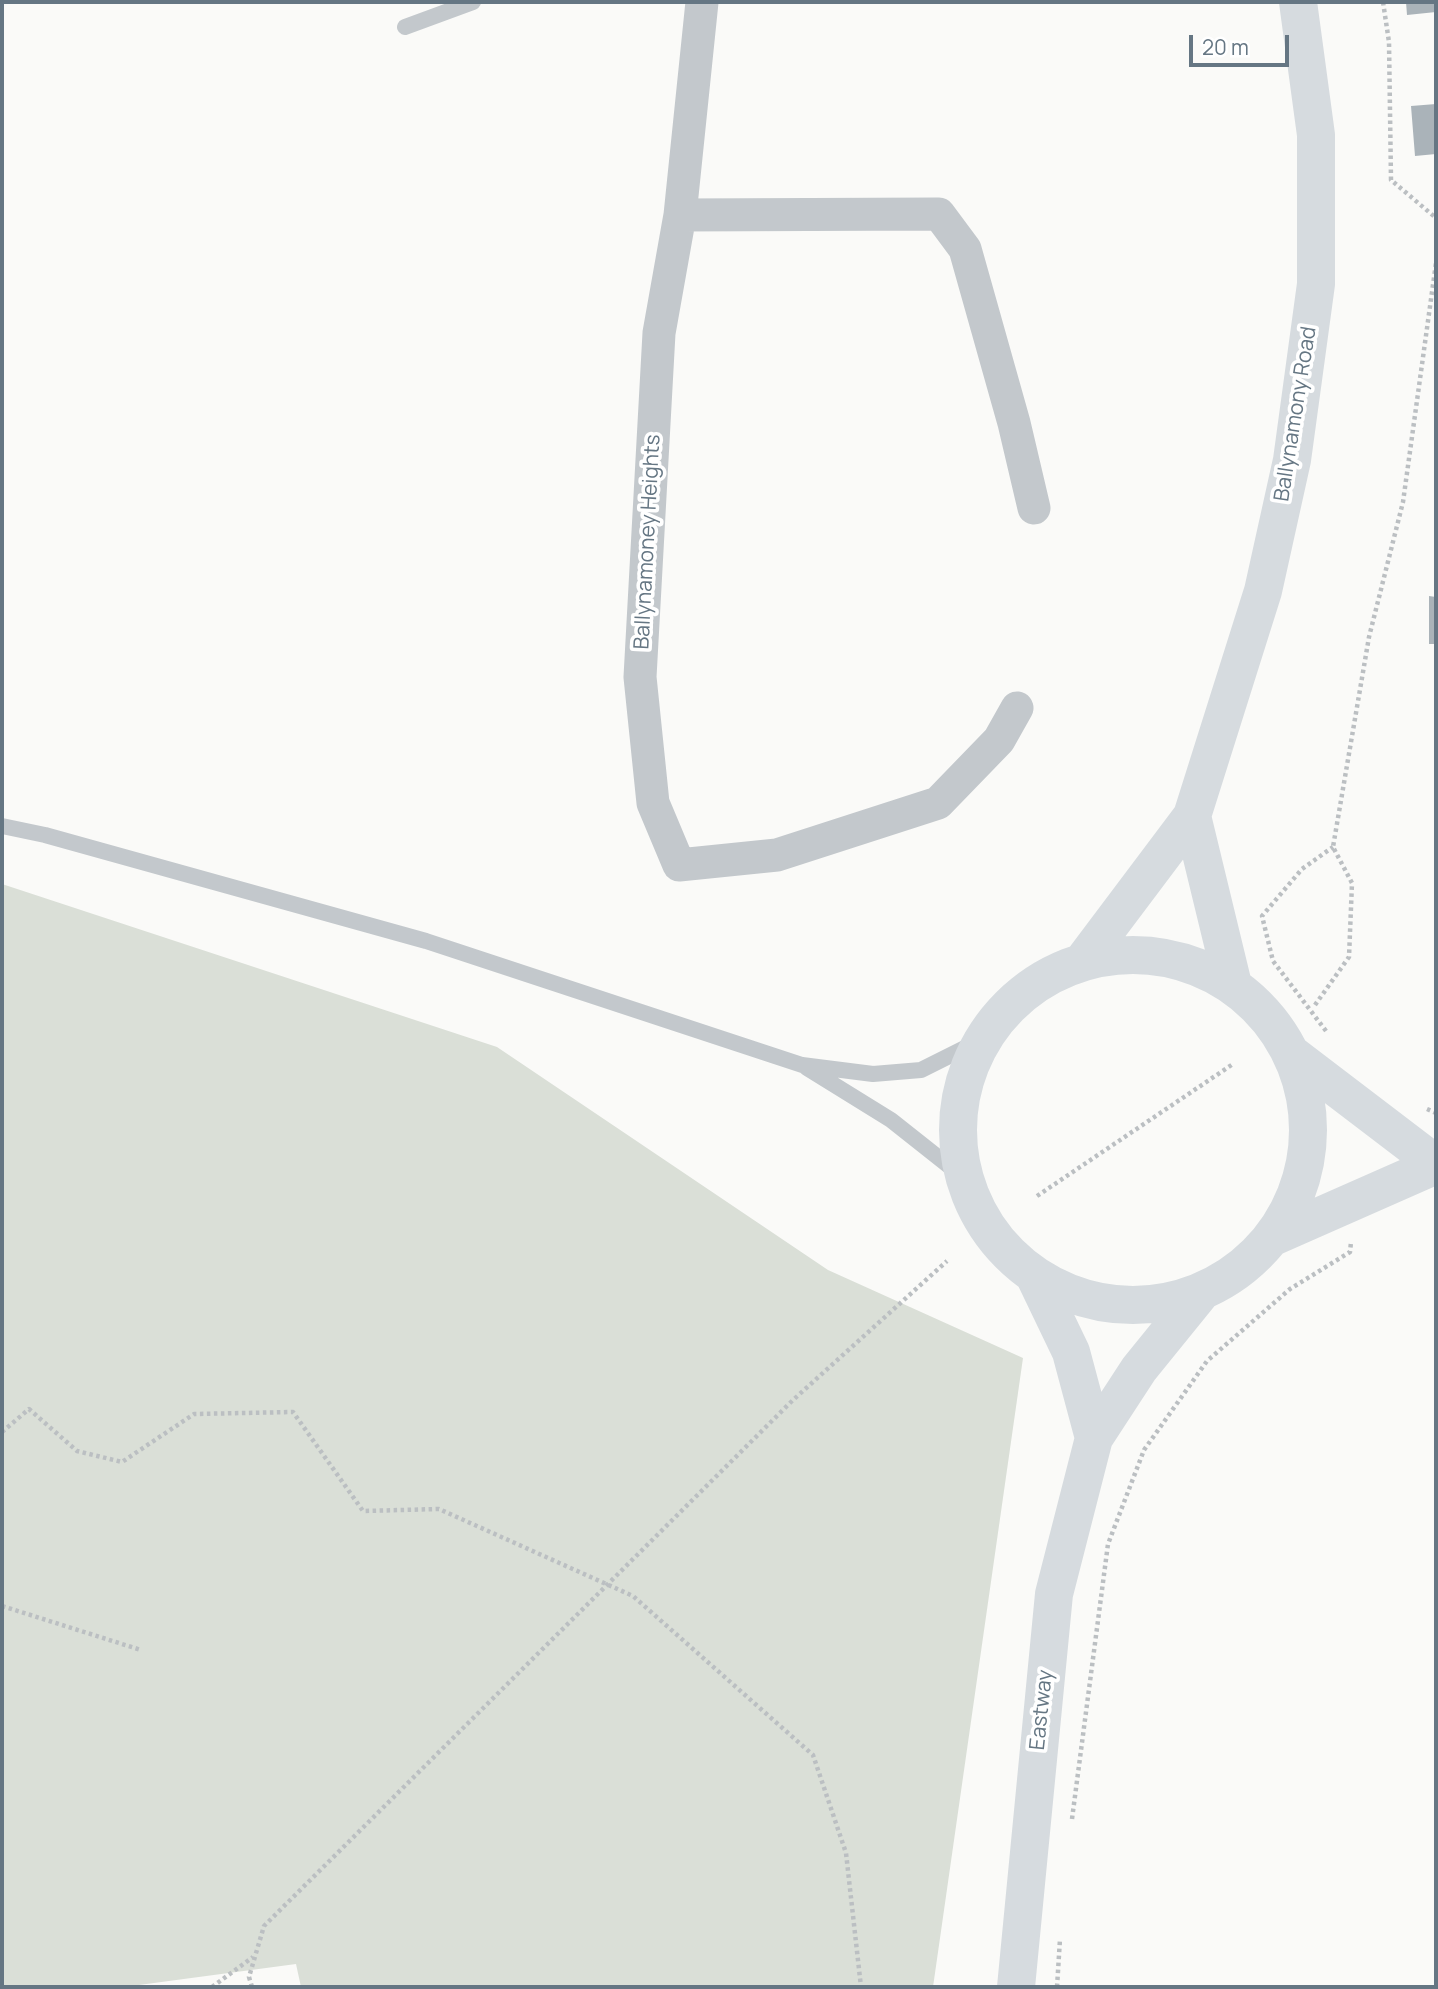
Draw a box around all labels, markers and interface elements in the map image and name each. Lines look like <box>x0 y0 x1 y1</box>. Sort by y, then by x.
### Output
scale bar <box>1193 21 1293 65</box>
text: 20 m <box>1202 33 1249 61</box>
street label: Ballynamony Road <box>1270 325 1322 503</box>
street label: Ballynamoney Heights <box>630 434 666 650</box>
street label: Eastway <box>1025 1669 1059 1751</box>

